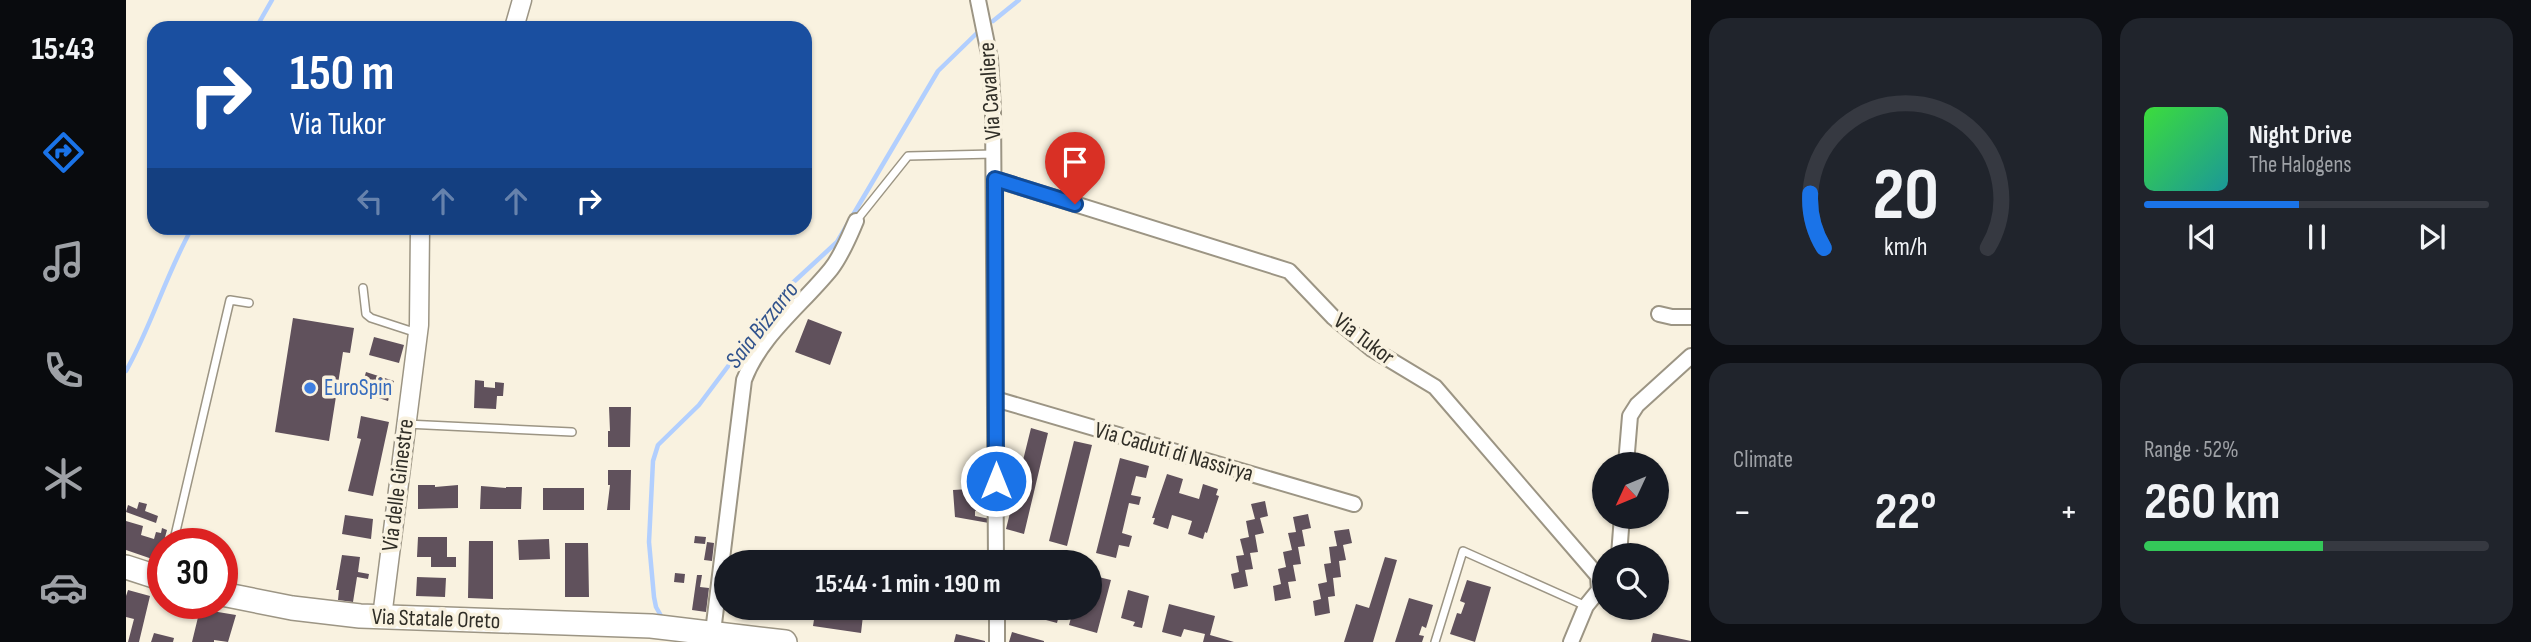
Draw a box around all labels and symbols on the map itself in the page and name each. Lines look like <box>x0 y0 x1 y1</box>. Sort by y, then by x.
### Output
street label: Via Cavaliere <box>973 41 1007 141</box>
pin <box>1045 132 1105 204</box>
water label: Saia Bizzarro <box>719 276 805 374</box>
street label: Via Tukor <box>1328 307 1400 371</box>
place label: EuroSpin <box>324 374 392 402</box>
marker: EuroSpin <box>302 380 318 396</box>
street label: Via Caduti di Nassirya <box>1091 416 1257 488</box>
street label: Via delle Ginestre <box>376 417 420 553</box>
position arrow <box>959 444 1033 518</box>
north arrow <box>1592 452 1670 528</box>
speed limit sign: 30 <box>147 528 238 619</box>
street label: Via Statale Oreto <box>371 603 501 635</box>

